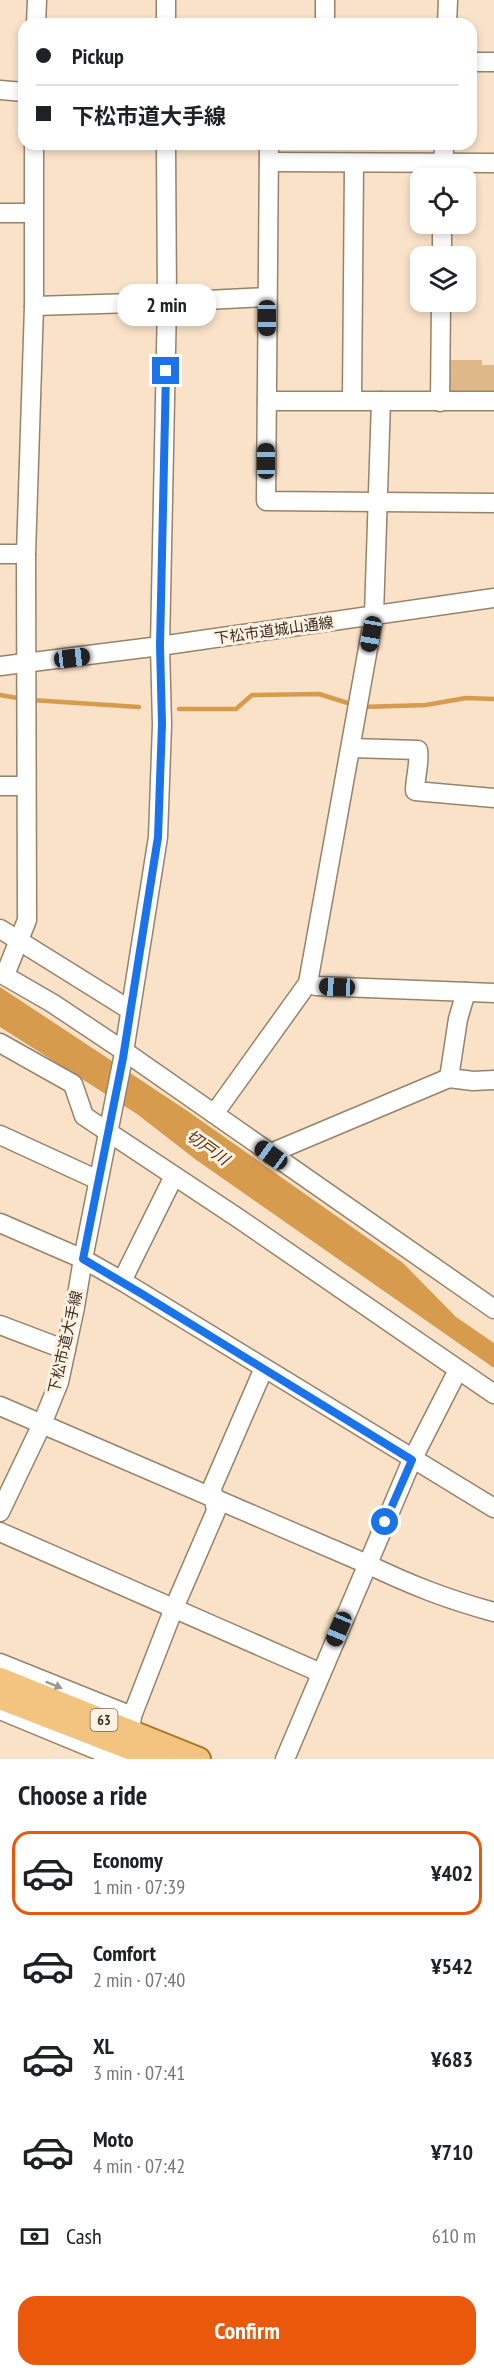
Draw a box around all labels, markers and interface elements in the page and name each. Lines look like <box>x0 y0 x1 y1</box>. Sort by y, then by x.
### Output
text: Pickup <box>72 42 124 70</box>
text: 下松市道大手線 <box>72 102 226 130</box>
map controls <box>410 168 476 312</box>
button: locate <box>410 168 476 234</box>
button: layers <box>410 246 476 312</box>
callout: 2 min <box>116 284 216 326</box>
text: 2 min <box>146 292 187 318</box>
car <box>258 300 276 336</box>
route end <box>152 357 179 384</box>
car <box>257 443 275 479</box>
street label: 下松市道城山通線 <box>213 612 335 648</box>
car <box>359 615 383 653</box>
car <box>53 647 91 669</box>
car <box>319 977 355 997</box>
water label: 切戸川 <box>183 1125 235 1170</box>
car <box>251 1137 291 1173</box>
street label: 下松市道大手線 <box>44 1289 86 1395</box>
route start <box>371 1508 398 1535</box>
car <box>324 1609 354 1649</box>
one-way arrow <box>46 1680 64 1690</box>
road number: 63 <box>90 1709 118 1731</box>
text: Choose a ride <box>18 1778 147 1812</box>
icon: car <box>21 1846 75 1900</box>
text: Economy <box>93 1846 163 1874</box>
text: ¥402 <box>431 1859 473 1887</box>
text: 1 min · 07:39 <box>93 1874 185 1900</box>
icon: car <box>21 1939 75 1993</box>
text: Comfort <box>93 1939 156 1967</box>
text: ¥542 <box>431 1952 473 1980</box>
text: 2 min · 07:40 <box>93 1967 185 1993</box>
icon: car <box>21 2032 75 2086</box>
text: XL <box>93 2032 114 2060</box>
text: ¥683 <box>431 2045 473 2073</box>
text: 3 min · 07:41 <box>93 2060 185 2086</box>
icon: car <box>21 2125 75 2179</box>
text: Moto <box>93 2125 134 2153</box>
text: ¥710 <box>431 2138 473 2166</box>
text: 4 min · 07:42 <box>93 2153 185 2179</box>
icon: cash <box>18 2220 51 2253</box>
text: Cash <box>66 2222 102 2250</box>
text: 610 m <box>432 2223 476 2249</box>
button: Confirm <box>18 2296 476 2365</box>

